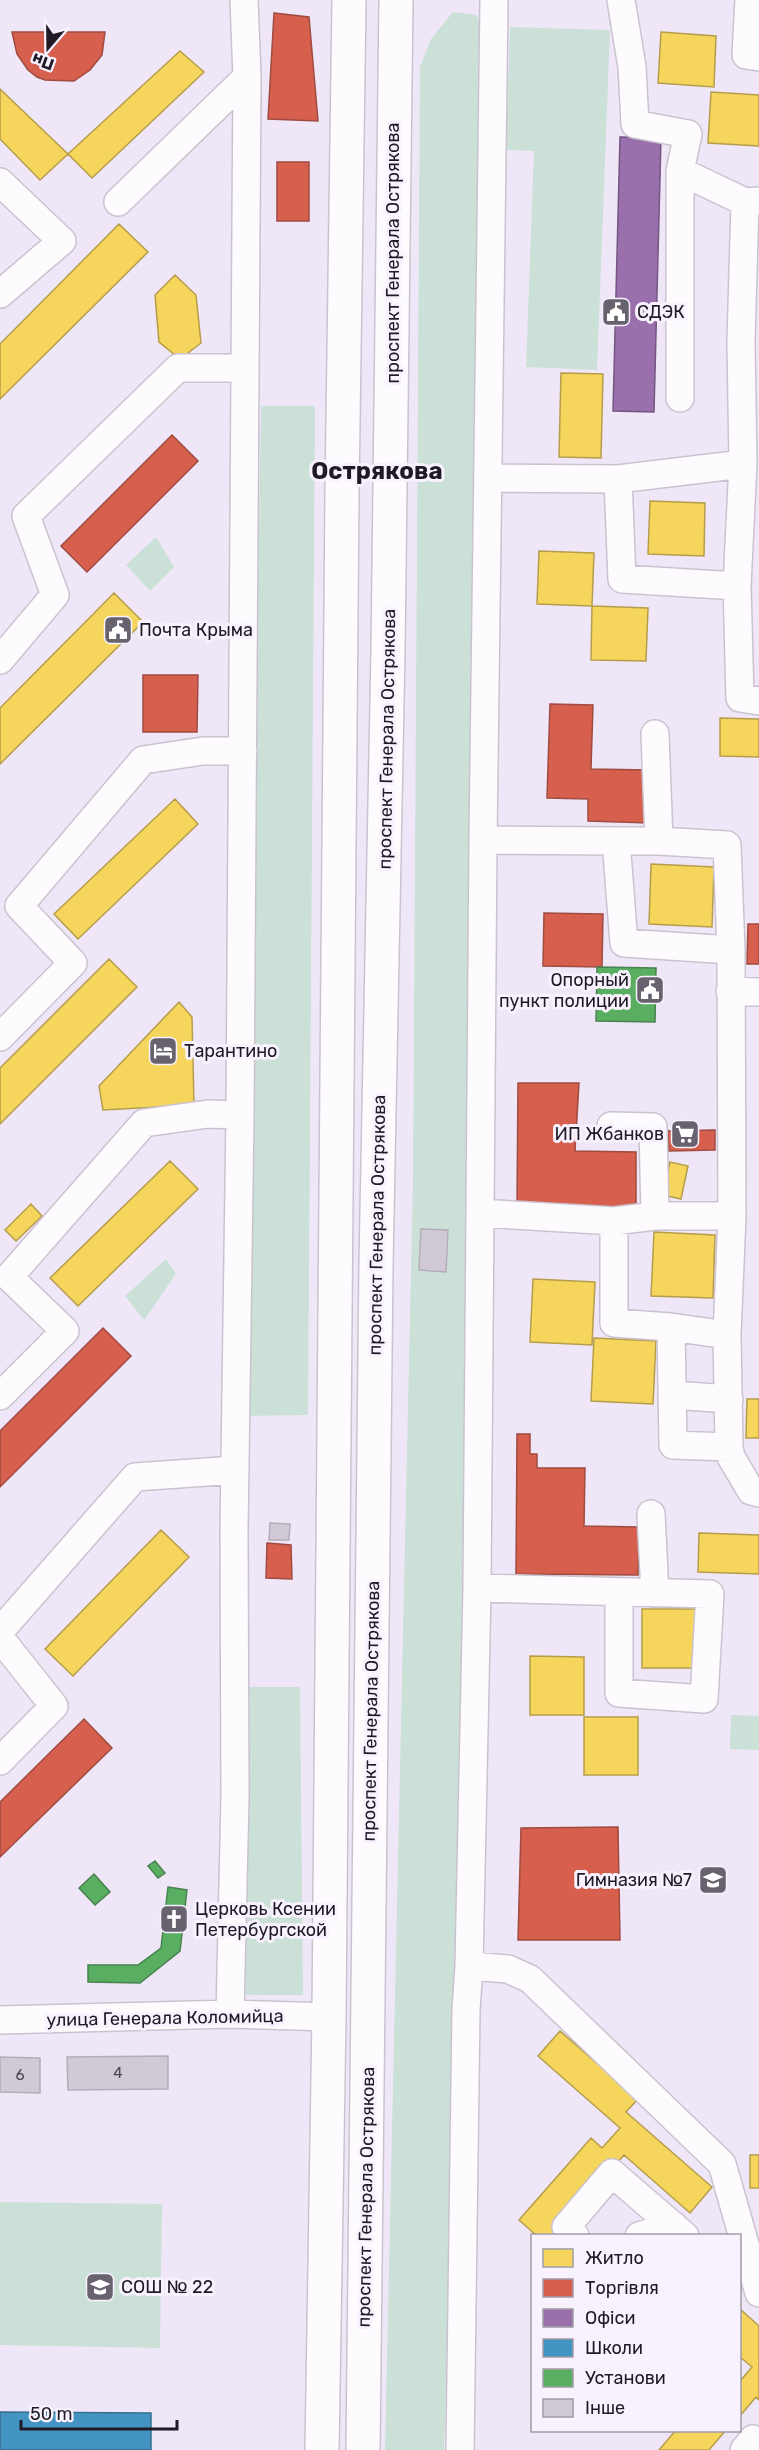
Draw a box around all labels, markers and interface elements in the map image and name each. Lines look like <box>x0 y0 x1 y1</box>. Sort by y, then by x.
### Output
north arrow <box>18 18 78 78</box>
text: Пн <box>29 49 57 74</box>
street label: проспект Генерала Острякова <box>382 123 404 383</box>
public building icon: СДЭК <box>600 296 632 328</box>
place label: СДЭК <box>637 301 685 323</box>
district label: Острякова <box>311 457 443 485</box>
street label: проспект Генерала Острякова <box>374 608 400 870</box>
public building icon: Почта Крыма <box>102 614 134 646</box>
place label: Почта Крыма <box>139 619 253 641</box>
place label: Опорный пункт полиции <box>499 969 629 1012</box>
public building icon: Опорный пункт полиции <box>634 974 666 1006</box>
hotel icon: Тарантино <box>147 1035 179 1067</box>
place label: Тарантино <box>184 1040 277 1062</box>
street label: проспект Генерала Острякова <box>364 1094 390 1356</box>
supermarket icon: ИП Жбанков <box>669 1118 701 1150</box>
place label: ИП Жбанков <box>555 1123 664 1145</box>
street label: проспект Генерала Острякова <box>358 1580 384 1842</box>
school or university icon: Гимназия №7 <box>697 1864 729 1896</box>
place label: Гимназия №7 <box>576 1869 692 1891</box>
place label: Церковь Ксении Петербургской <box>195 1898 336 1941</box>
church icon: Церковь Ксении Петербургской <box>158 1903 190 1935</box>
street label: улица Генерала Коломийца <box>46 2005 284 2031</box>
house number: 4 <box>113 2064 123 2082</box>
house number: 6 <box>15 2066 25 2084</box>
street label: проспект Генерала Острякова <box>353 2066 379 2328</box>
legend <box>531 2234 741 2432</box>
text: Житло <box>585 2247 644 2269</box>
school or university icon: СОШ № 22 <box>84 2271 116 2303</box>
place label: СОШ № 22 <box>121 2276 213 2298</box>
text: Торгівля <box>585 2277 659 2299</box>
text: Офіси <box>585 2307 635 2329</box>
text: Школи <box>585 2337 643 2359</box>
text: Установи <box>585 2367 666 2389</box>
scale bar <box>21 2393 177 2431</box>
text: Інше <box>585 2397 625 2419</box>
text: 50 m <box>30 2403 73 2425</box>

